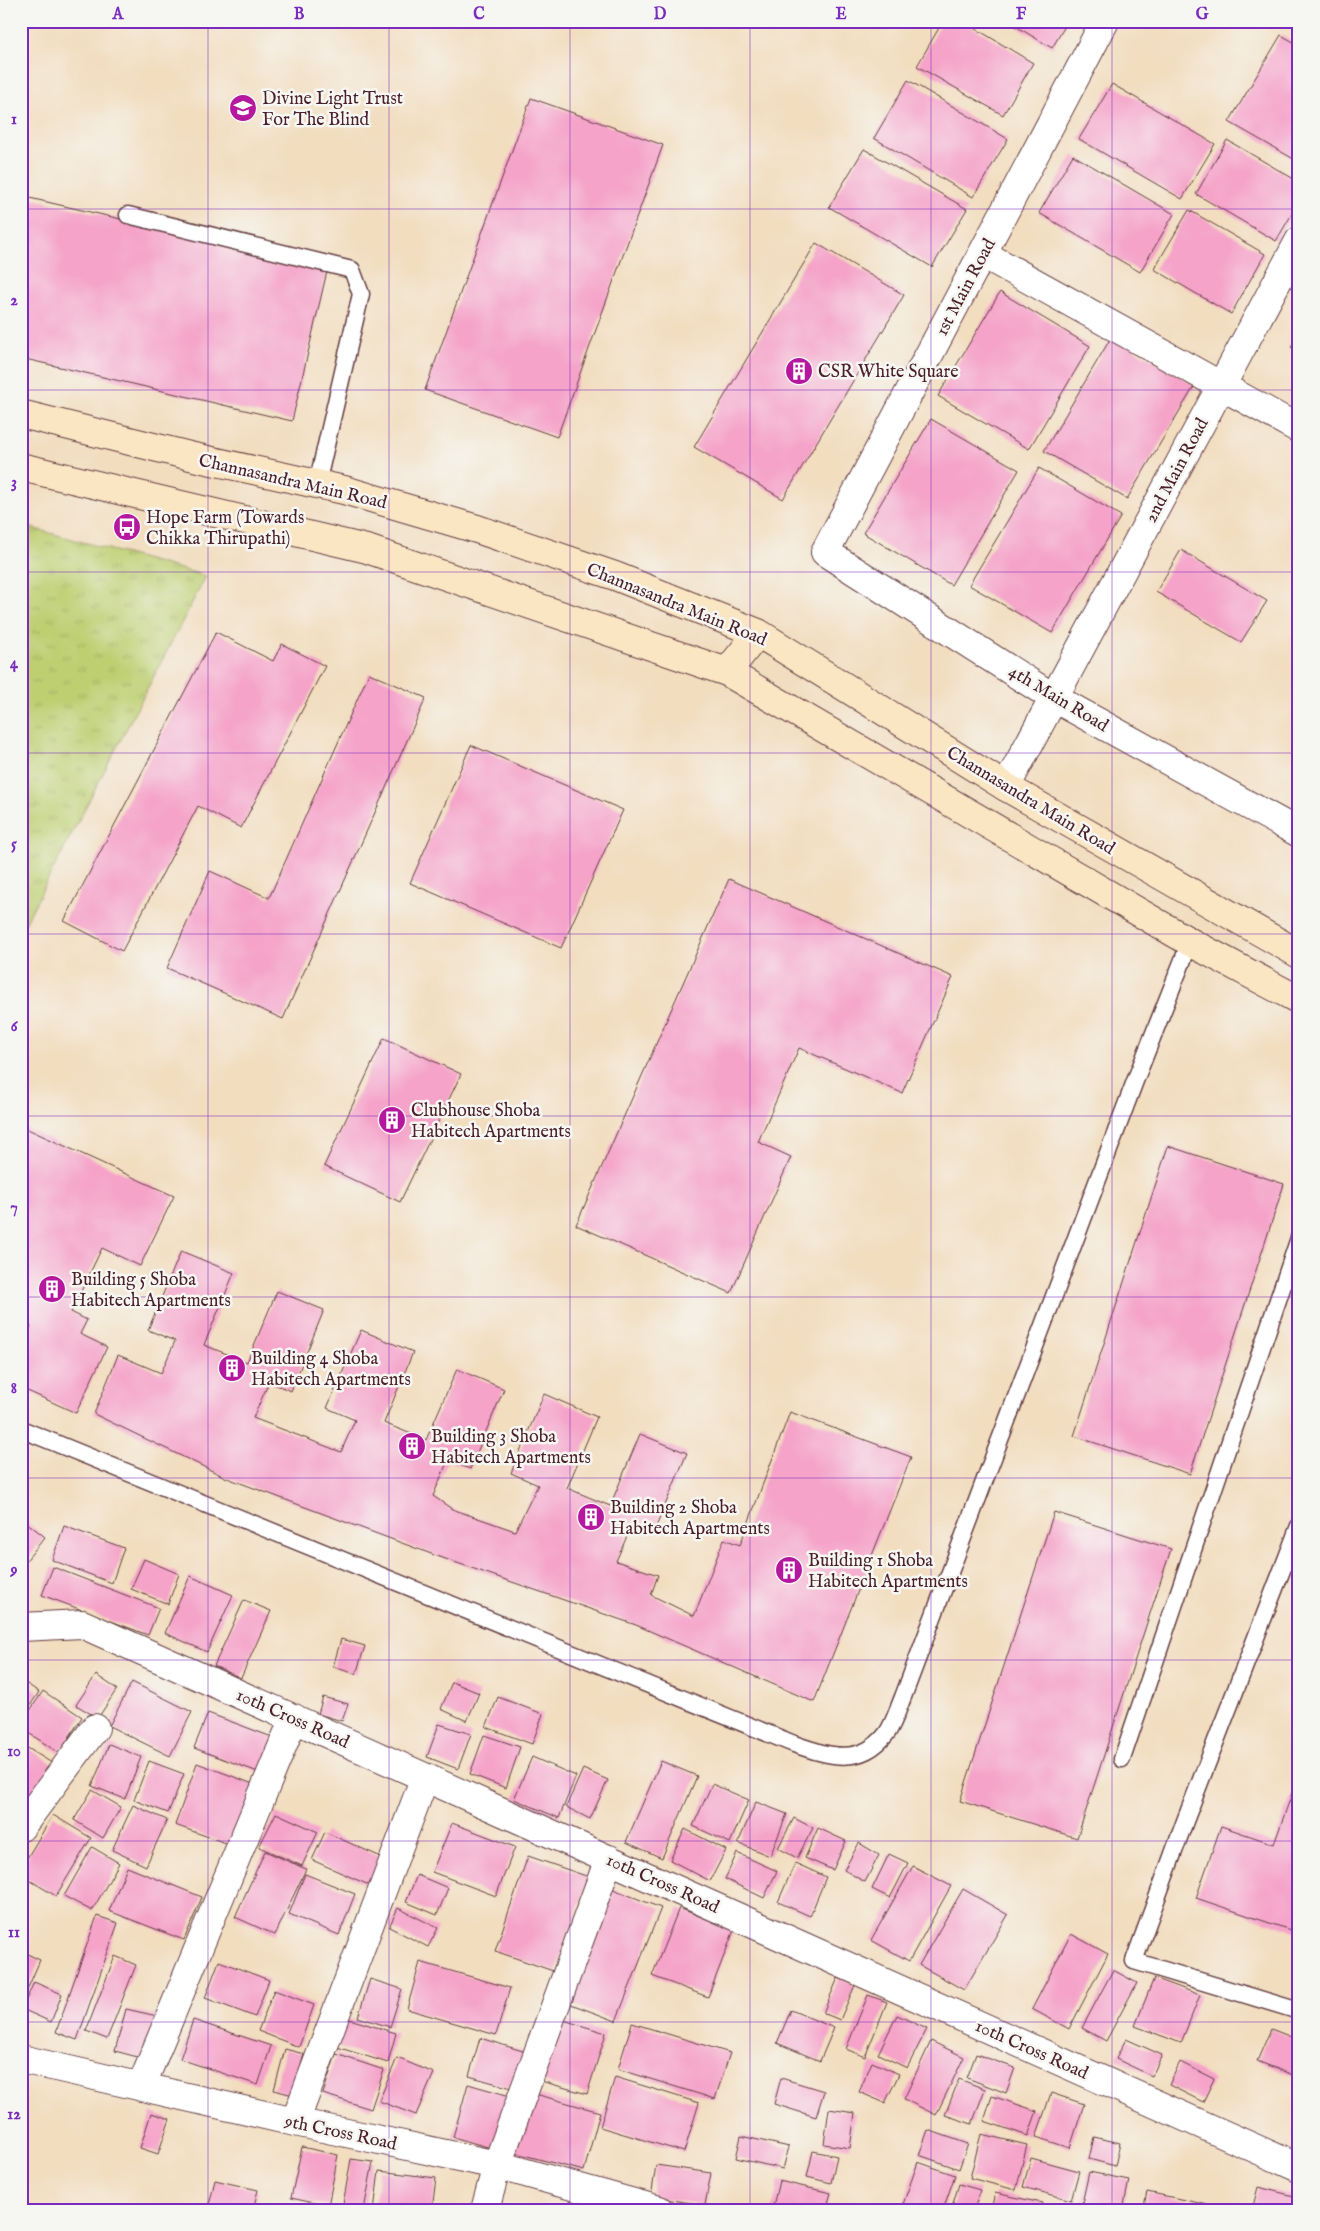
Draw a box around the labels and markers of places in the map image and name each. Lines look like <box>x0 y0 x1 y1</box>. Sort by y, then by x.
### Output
place label: Divine Light Trust For The Blind <box>262 88 403 132</box>
school or university icon: Divine Light Trust For The Blind <box>228 93 258 123</box>
building icon: CSR White Square <box>784 356 814 386</box>
place label: CSR White Square <box>818 361 958 384</box>
place label: Hope Farm (Towards Chikka Thirupathi) <box>146 507 304 551</box>
bus stop icon: Hope Farm (Towards Chikka Thirupathi) <box>112 512 142 542</box>
place label: Clubhouse Shoba Habitech Apartments <box>411 1100 571 1144</box>
building icon: Clubhouse Shoba Habitech Apartments <box>377 1105 407 1135</box>
place label: Building 5 Shoba Habitech Apartments <box>71 1269 231 1313</box>
building icon: Building 5 Shoba Habitech Apartments <box>37 1274 67 1304</box>
place label: Building 4 Shoba Habitech Apartments <box>251 1348 411 1392</box>
building icon: Building 4 Shoba Habitech Apartments <box>217 1353 247 1383</box>
place label: Building 3 Shoba Habitech Apartments <box>431 1426 591 1470</box>
building icon: Building 3 Shoba Habitech Apartments <box>397 1431 427 1461</box>
place label: Building 2 Shoba Habitech Apartments <box>610 1497 770 1541</box>
building icon: Building 2 Shoba Habitech Apartments <box>576 1502 606 1532</box>
place label: Building 1 Shoba Habitech Apartments <box>808 1550 968 1594</box>
building icon: Building 1 Shoba Habitech Apartments <box>774 1555 804 1585</box>

